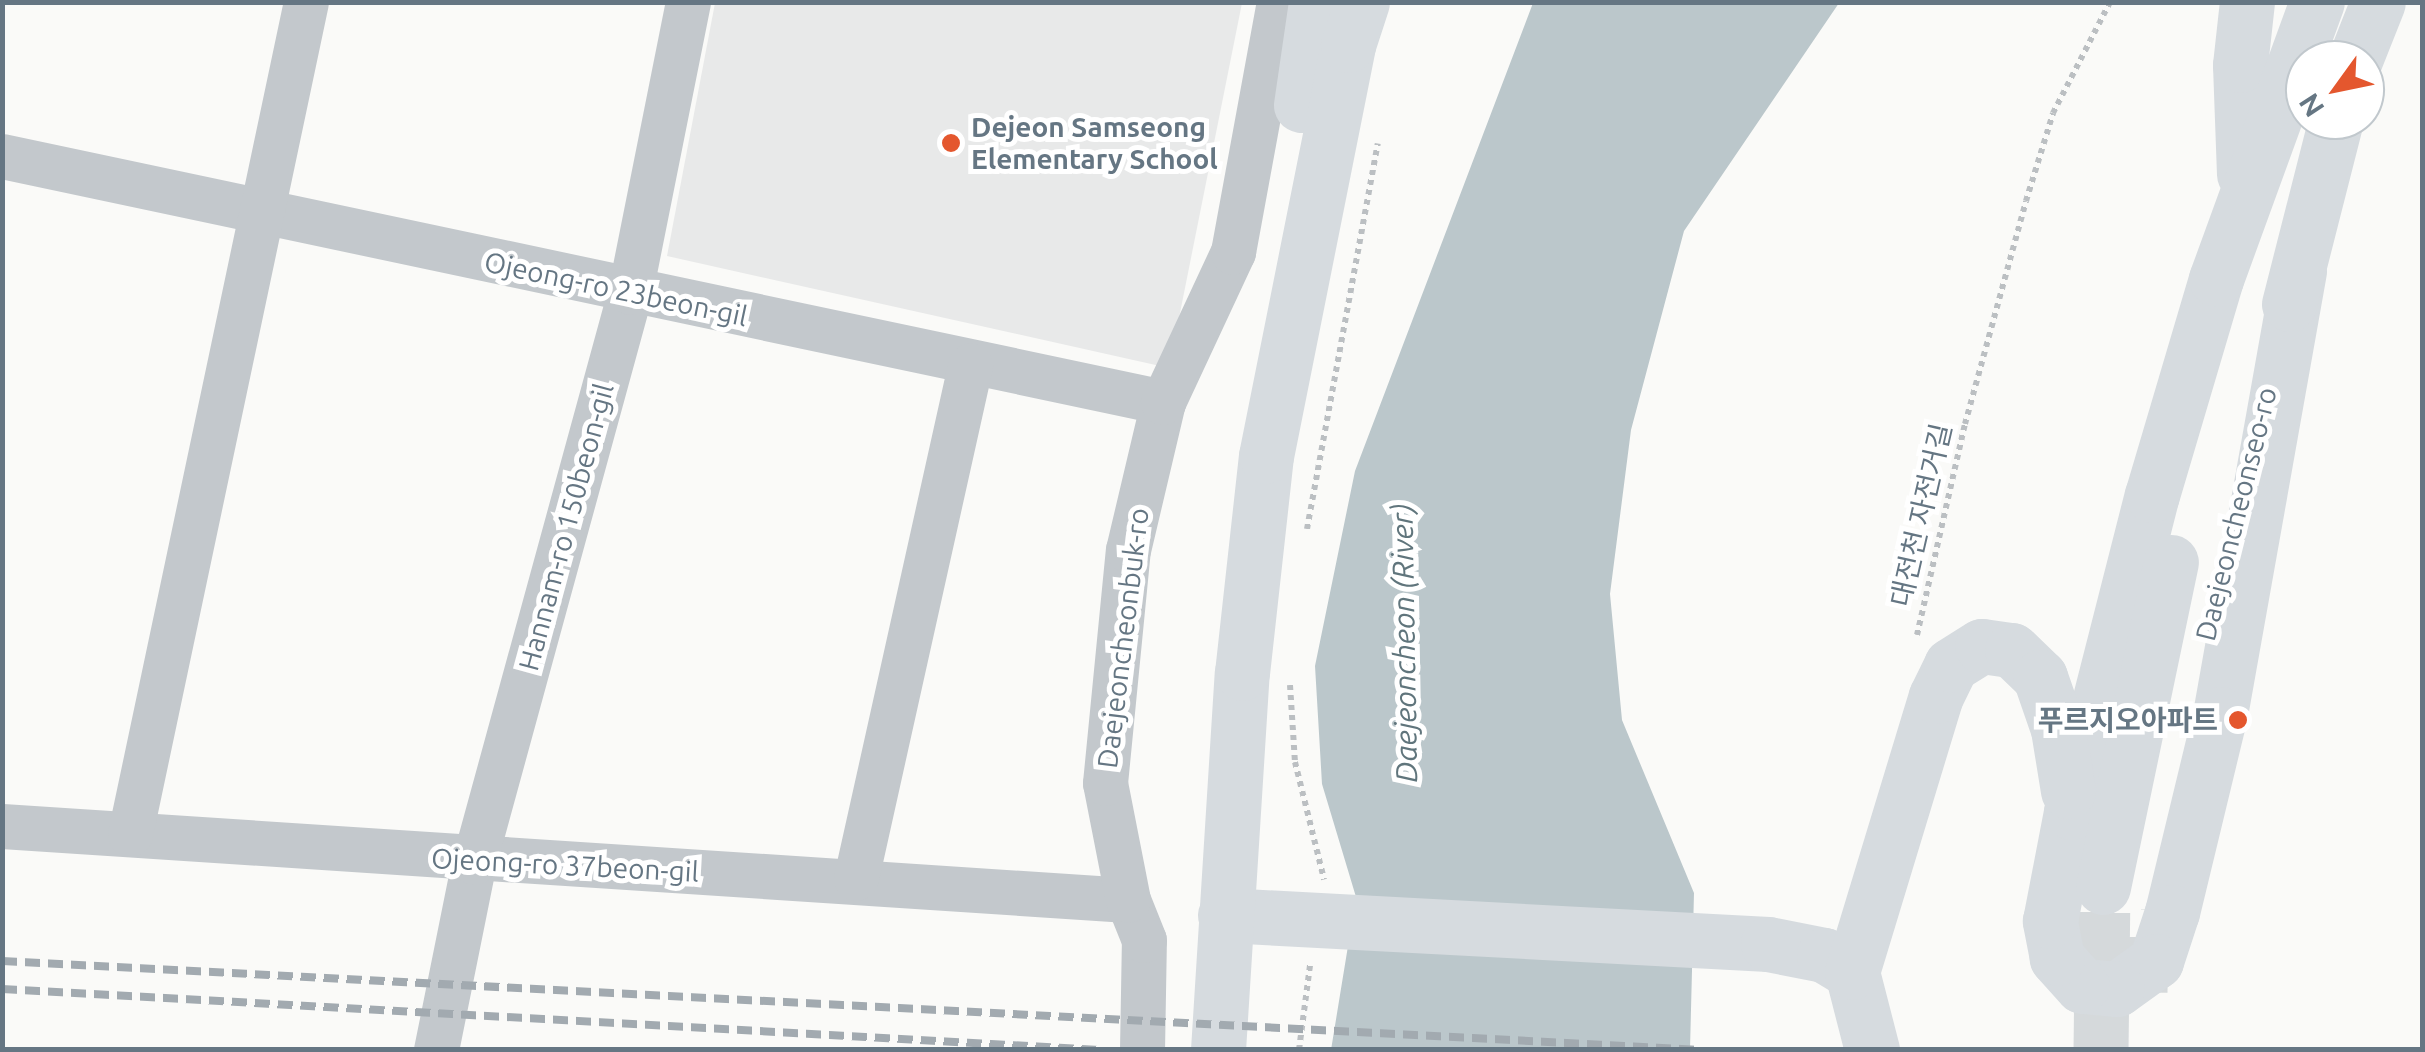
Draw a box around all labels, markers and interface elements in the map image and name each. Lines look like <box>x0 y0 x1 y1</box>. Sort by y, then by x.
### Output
north arrow <box>2285 40 2385 140</box>
text: N <box>2292 88 2330 123</box>
place label: Dejeon Samseong Elementary School <box>971 110 1218 176</box>
marker: Dejeon Samseong Elementary School <box>940 132 962 154</box>
street label: Ojeong-ro 23beon-gil <box>481 245 751 333</box>
street label: Hannam-ro 150beon-gil <box>511 380 621 674</box>
street label: Daejeoncheonseo-ro <box>2188 384 2284 644</box>
street label: 대전천 자전거길 <box>1884 420 1958 610</box>
water label: Daejeoncheon (River) <box>1384 503 1424 783</box>
street label: Daejeoncheonbuk-ro <box>1090 506 1156 770</box>
place label: 푸르지오아파트 <box>2038 703 2218 737</box>
marker: 푸르지오아파트 <box>2227 709 2249 731</box>
street label: Ojeong-ro 37beon-gil <box>430 841 700 889</box>

